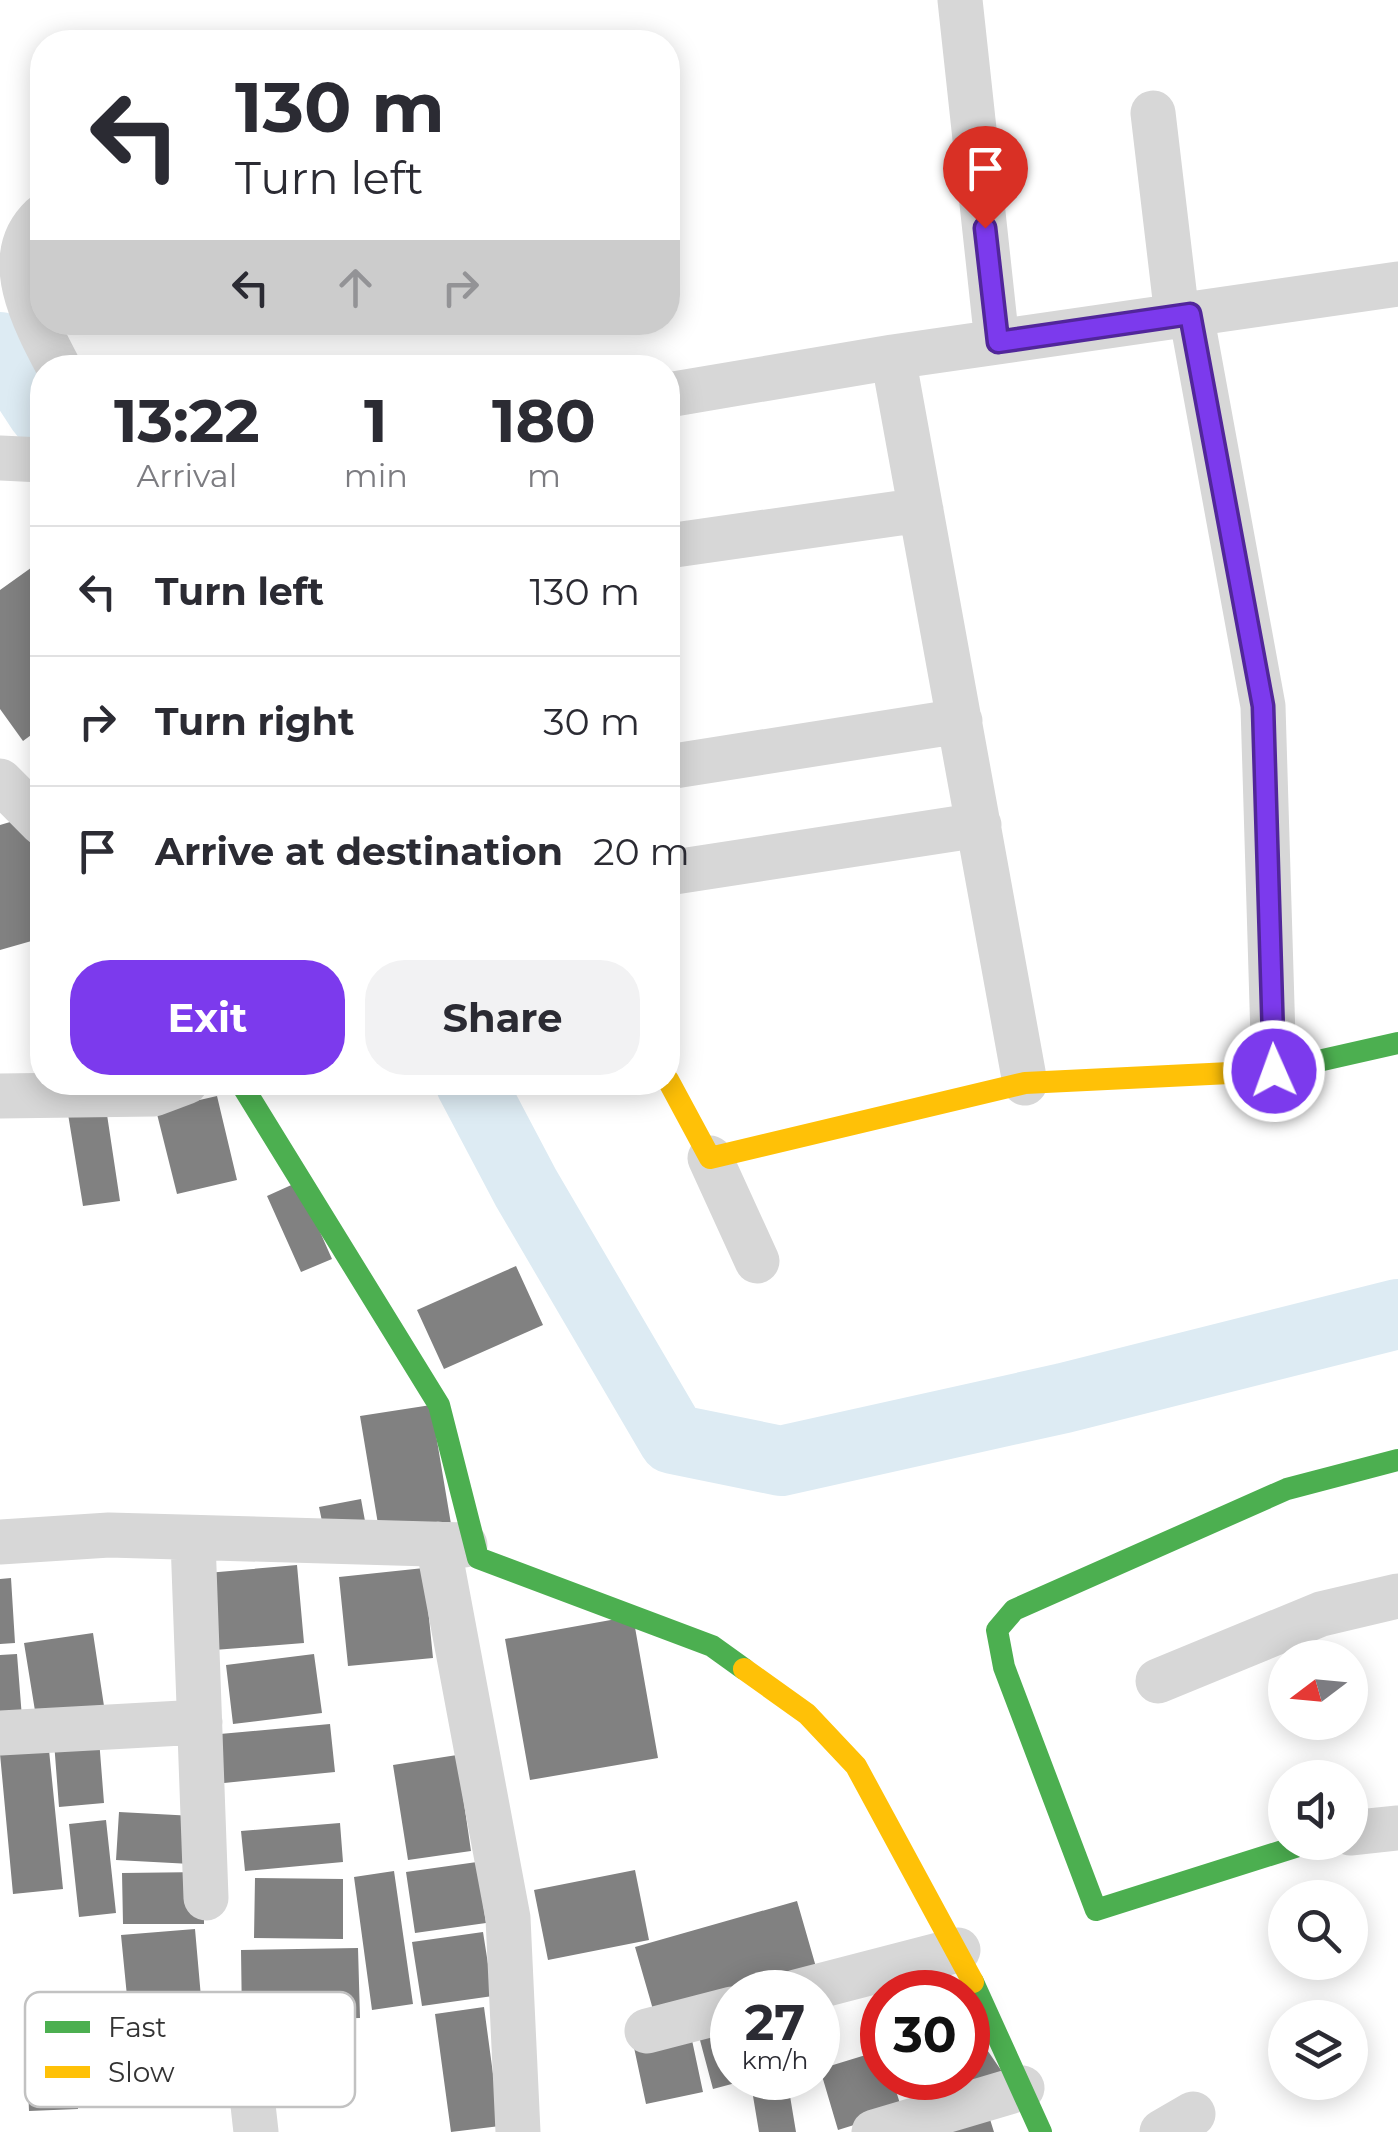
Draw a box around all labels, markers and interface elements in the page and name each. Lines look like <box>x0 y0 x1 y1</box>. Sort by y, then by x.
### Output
text: 130 m <box>235 64 445 150</box>
icon: left <box>70 70 200 200</box>
pin <box>943 126 1028 229</box>
icon: arrive <box>958 141 1013 196</box>
text: Turn left <box>235 150 423 205</box>
icon: left <box>223 260 278 315</box>
icon: ahead <box>328 260 383 315</box>
icon: right <box>433 260 488 315</box>
text: 13:22 <box>114 384 260 457</box>
text: 1 <box>364 384 388 457</box>
text: 180 <box>492 384 596 457</box>
text: Arrival <box>136 456 237 495</box>
text: min <box>344 456 408 495</box>
text: m <box>527 456 561 495</box>
icon: left <box>70 564 125 619</box>
text: Turn left <box>155 568 324 615</box>
text: 130 m <box>529 568 640 615</box>
icon: right <box>70 694 125 749</box>
text: Turn right <box>155 698 354 745</box>
text: 30 m <box>543 698 640 745</box>
icon: arrive <box>70 824 125 879</box>
text: Arrive at destination <box>155 828 563 875</box>
text: 20 m <box>593 828 690 875</box>
button: Exit <box>70 960 345 1075</box>
button: Share <box>365 960 640 1075</box>
position arrow <box>1222 1019 1326 1123</box>
north arrow <box>1268 1640 1368 1740</box>
map controls <box>1268 1640 1368 2100</box>
button: sound <box>1268 1760 1368 1860</box>
button: search <box>1268 1880 1368 1980</box>
speed limit sign: 30 <box>860 1970 990 2100</box>
legend <box>25 1992 355 2107</box>
text: 27 <box>745 1992 805 2053</box>
button: layers <box>1268 2000 1368 2100</box>
text: Fast <box>108 2010 167 2044</box>
text: km/h <box>742 2045 808 2075</box>
text: Slow <box>108 2055 175 2089</box>

